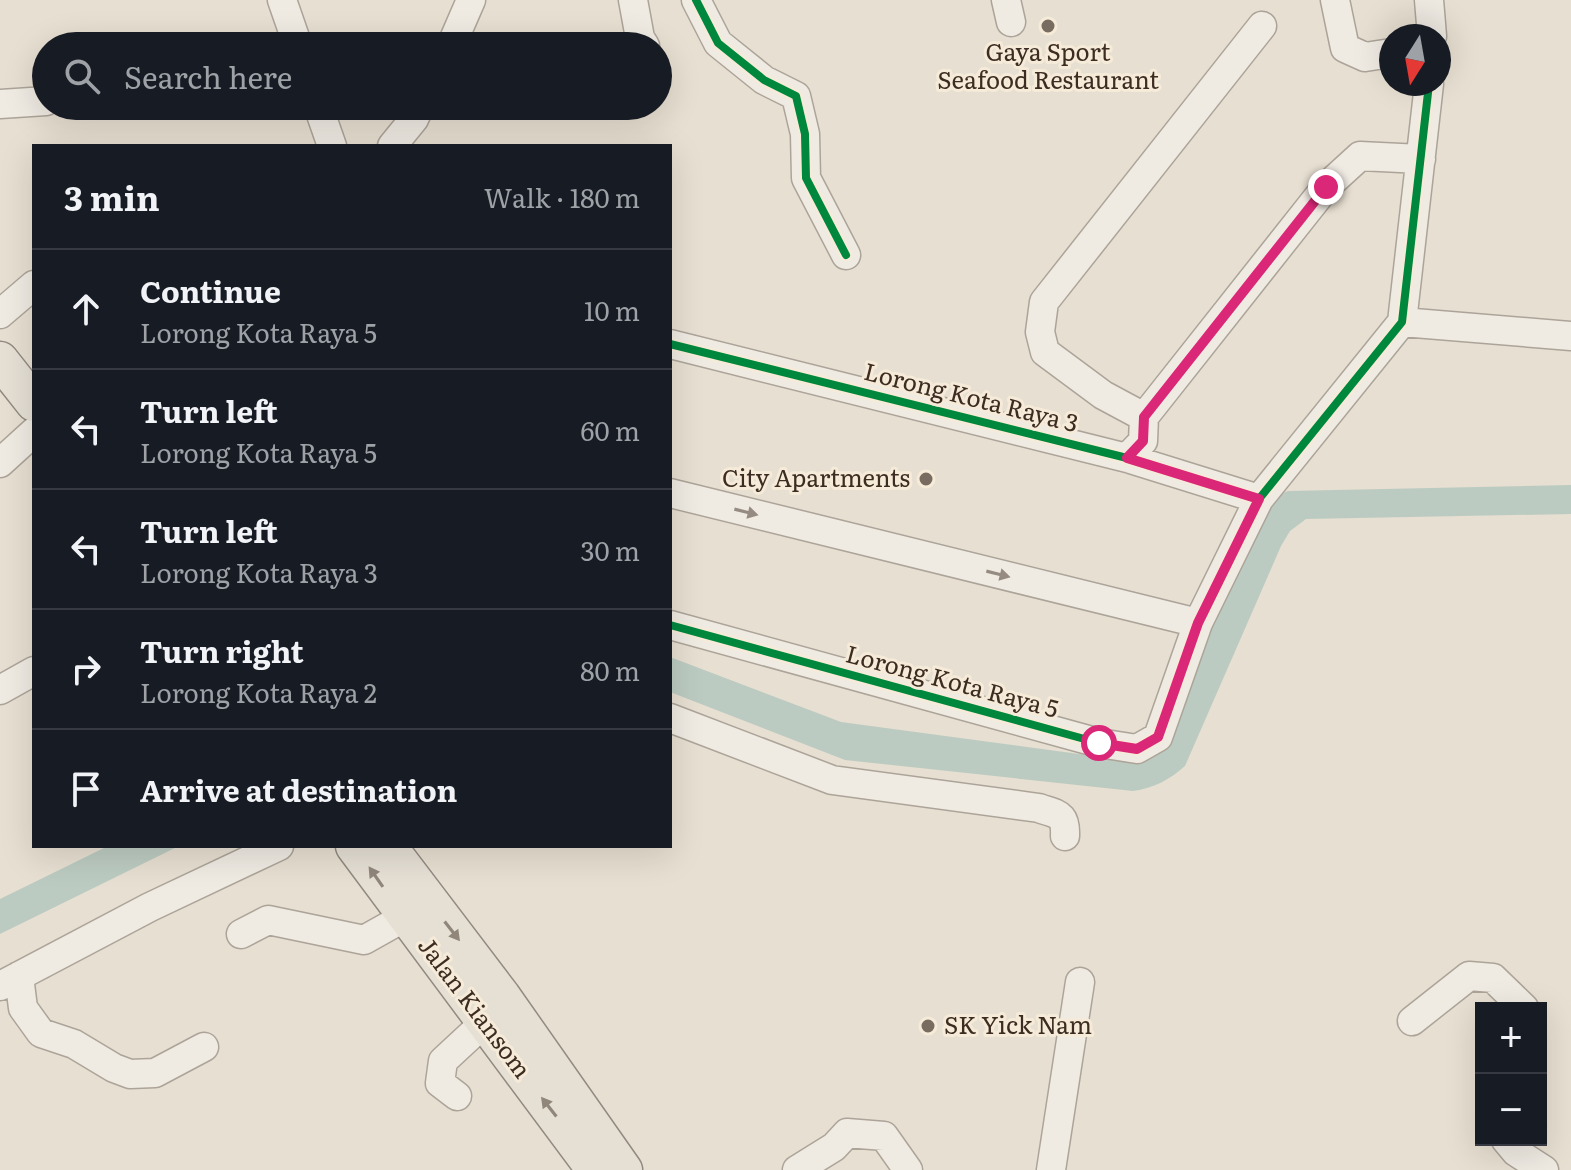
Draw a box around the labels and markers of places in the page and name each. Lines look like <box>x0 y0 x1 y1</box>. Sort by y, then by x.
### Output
marker: Gaya Sport Seafood Restaurant <box>1039 17 1057 35</box>
place label: Gaya Sport Seafood Restaurant <box>937 33 1159 96</box>
place label: City Apartments <box>722 459 910 494</box>
marker: City Apartments <box>917 470 935 488</box>
place label: SK Yick Nam <box>944 1006 1092 1041</box>
marker: SK Yick Nam <box>919 1017 937 1035</box>

